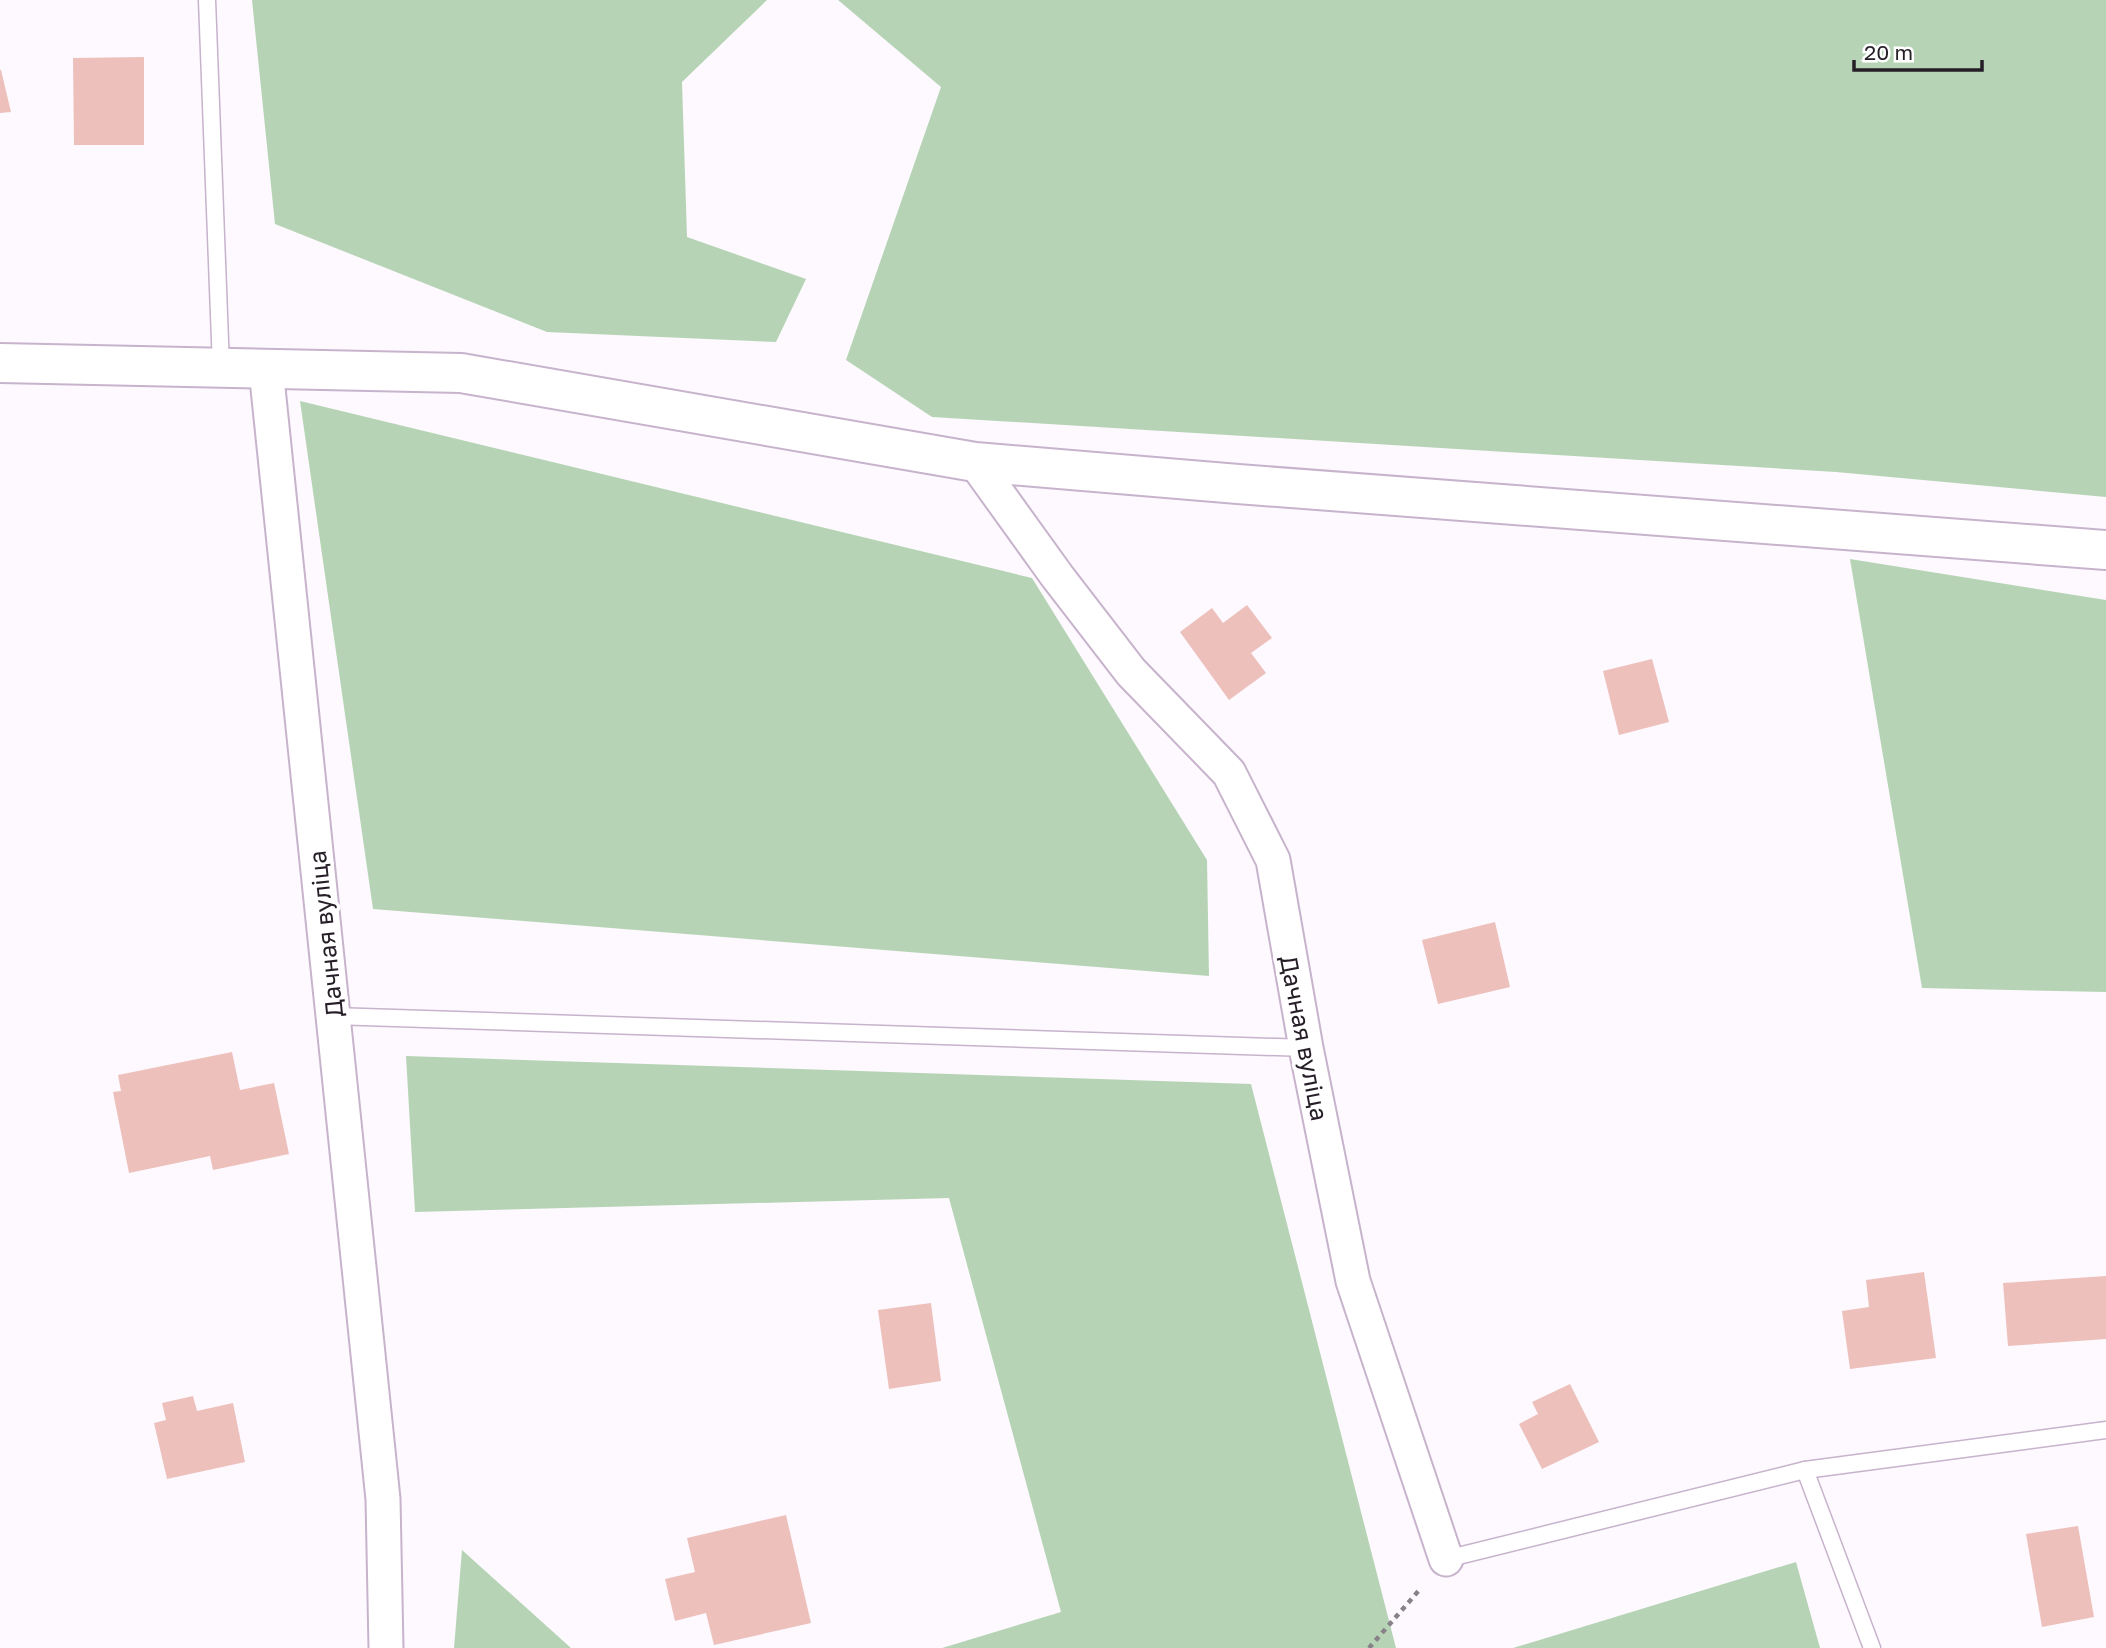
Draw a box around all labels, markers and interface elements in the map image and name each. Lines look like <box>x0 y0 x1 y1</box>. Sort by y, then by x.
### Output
scale bar <box>1854 28 1982 72</box>
text: 20 m <box>1864 39 1913 65</box>
street label: Дачная вуліца <box>302 849 348 1019</box>
street label: Дачная вуліца <box>1275 953 1335 1123</box>

